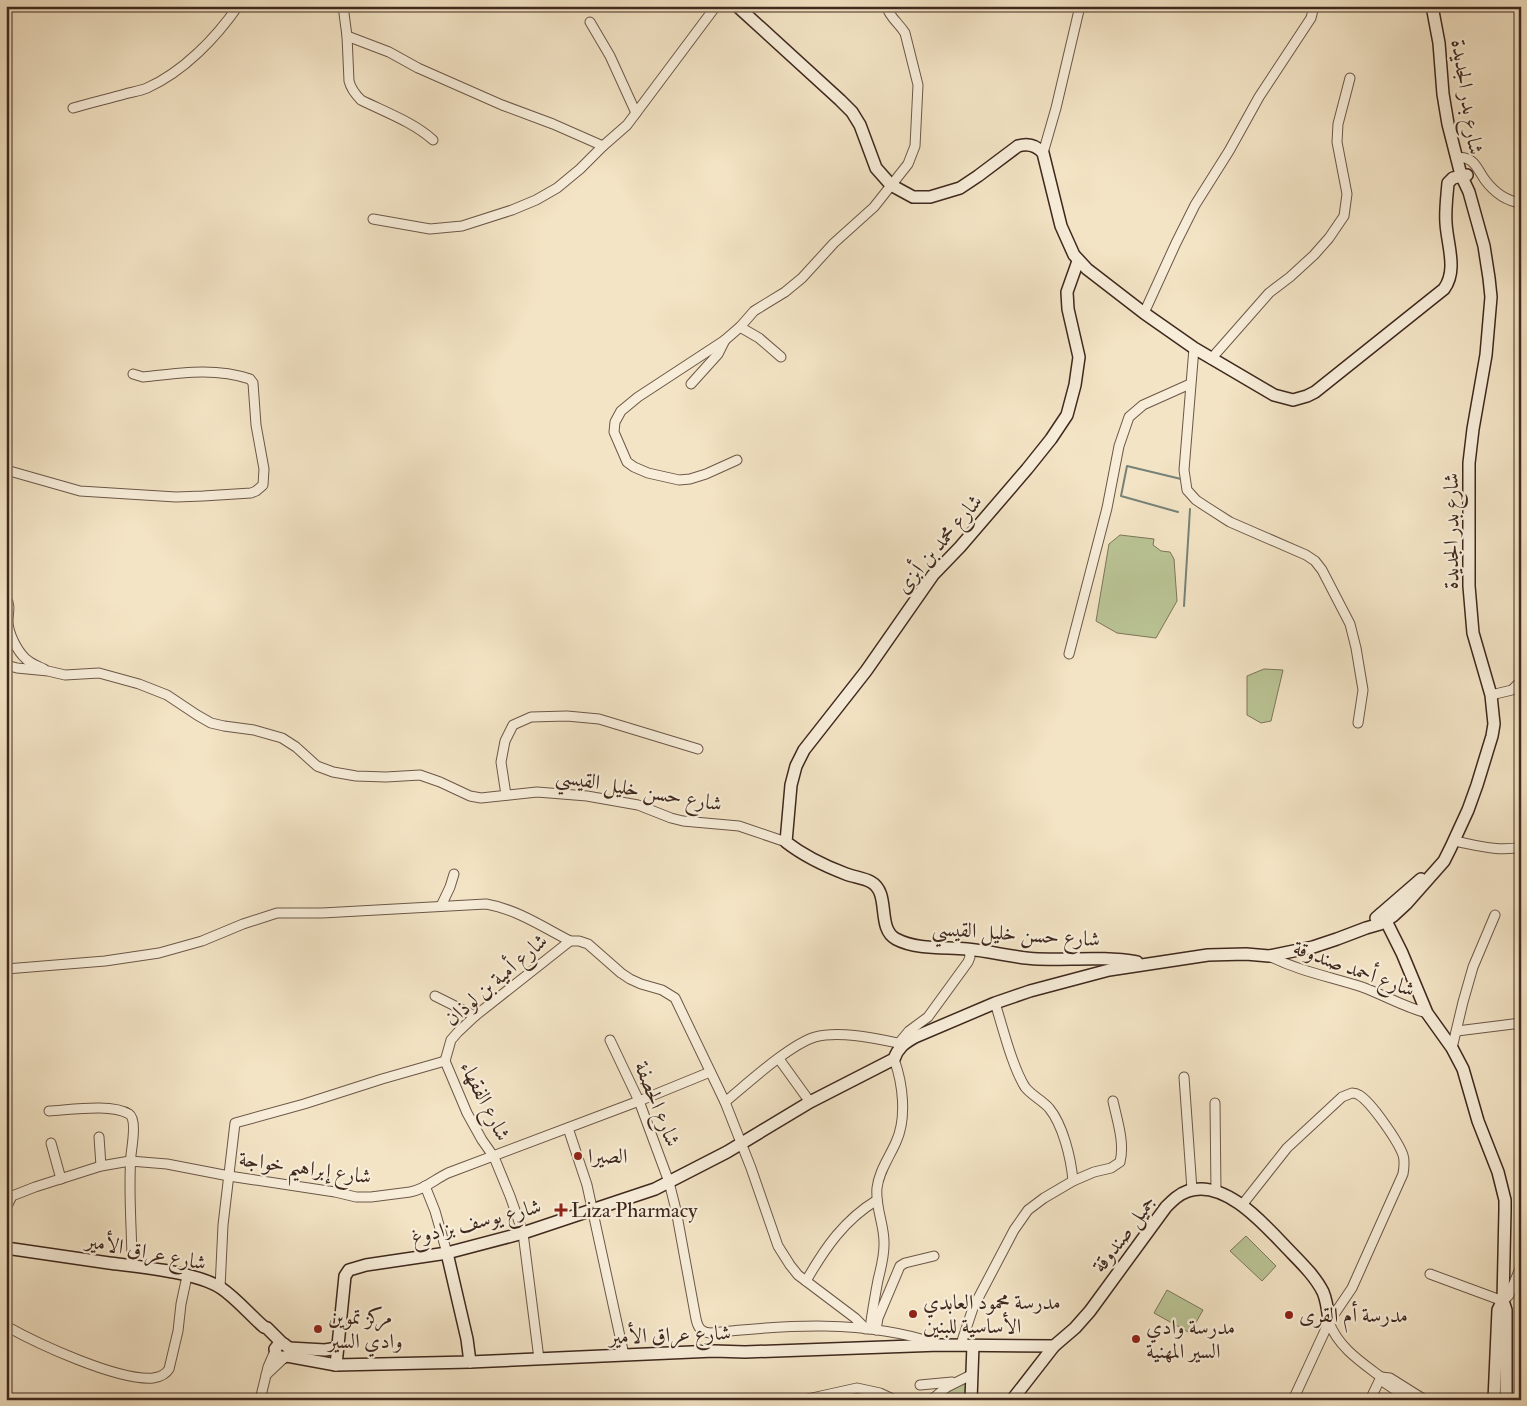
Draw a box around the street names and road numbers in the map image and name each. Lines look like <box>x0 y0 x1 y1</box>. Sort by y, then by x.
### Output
street label: شارع بدر الجديدة <box>1441 37 1489 157</box>
street label: شارع بدر الجديدة <box>1438 473 1469 589</box>
street label: شارع محمد بن أبزى <box>888 487 991 602</box>
street label: شارع حسن خليل القيسي <box>553 762 724 824</box>
street label: شارع حسن خليل القيسي <box>931 915 1101 959</box>
street label: شارع أمية بن لوذان <box>437 926 556 1035</box>
street label: شارع أحمد صندوقة <box>1288 933 1419 1007</box>
street label: شارع الفقهاء <box>450 1057 517 1147</box>
street label: شارع الحصفة <box>624 1057 686 1152</box>
street label: شارع إبراهيم خواجة <box>236 1145 373 1198</box>
street label: جميل صندوقة <box>1086 1190 1163 1279</box>
street label: شارع يوسف بزادوغ <box>408 1193 545 1255</box>
street label: شارع عراق الأمير <box>81 1225 209 1281</box>
street label: شارع عراق الأمير <box>607 1317 732 1355</box>

